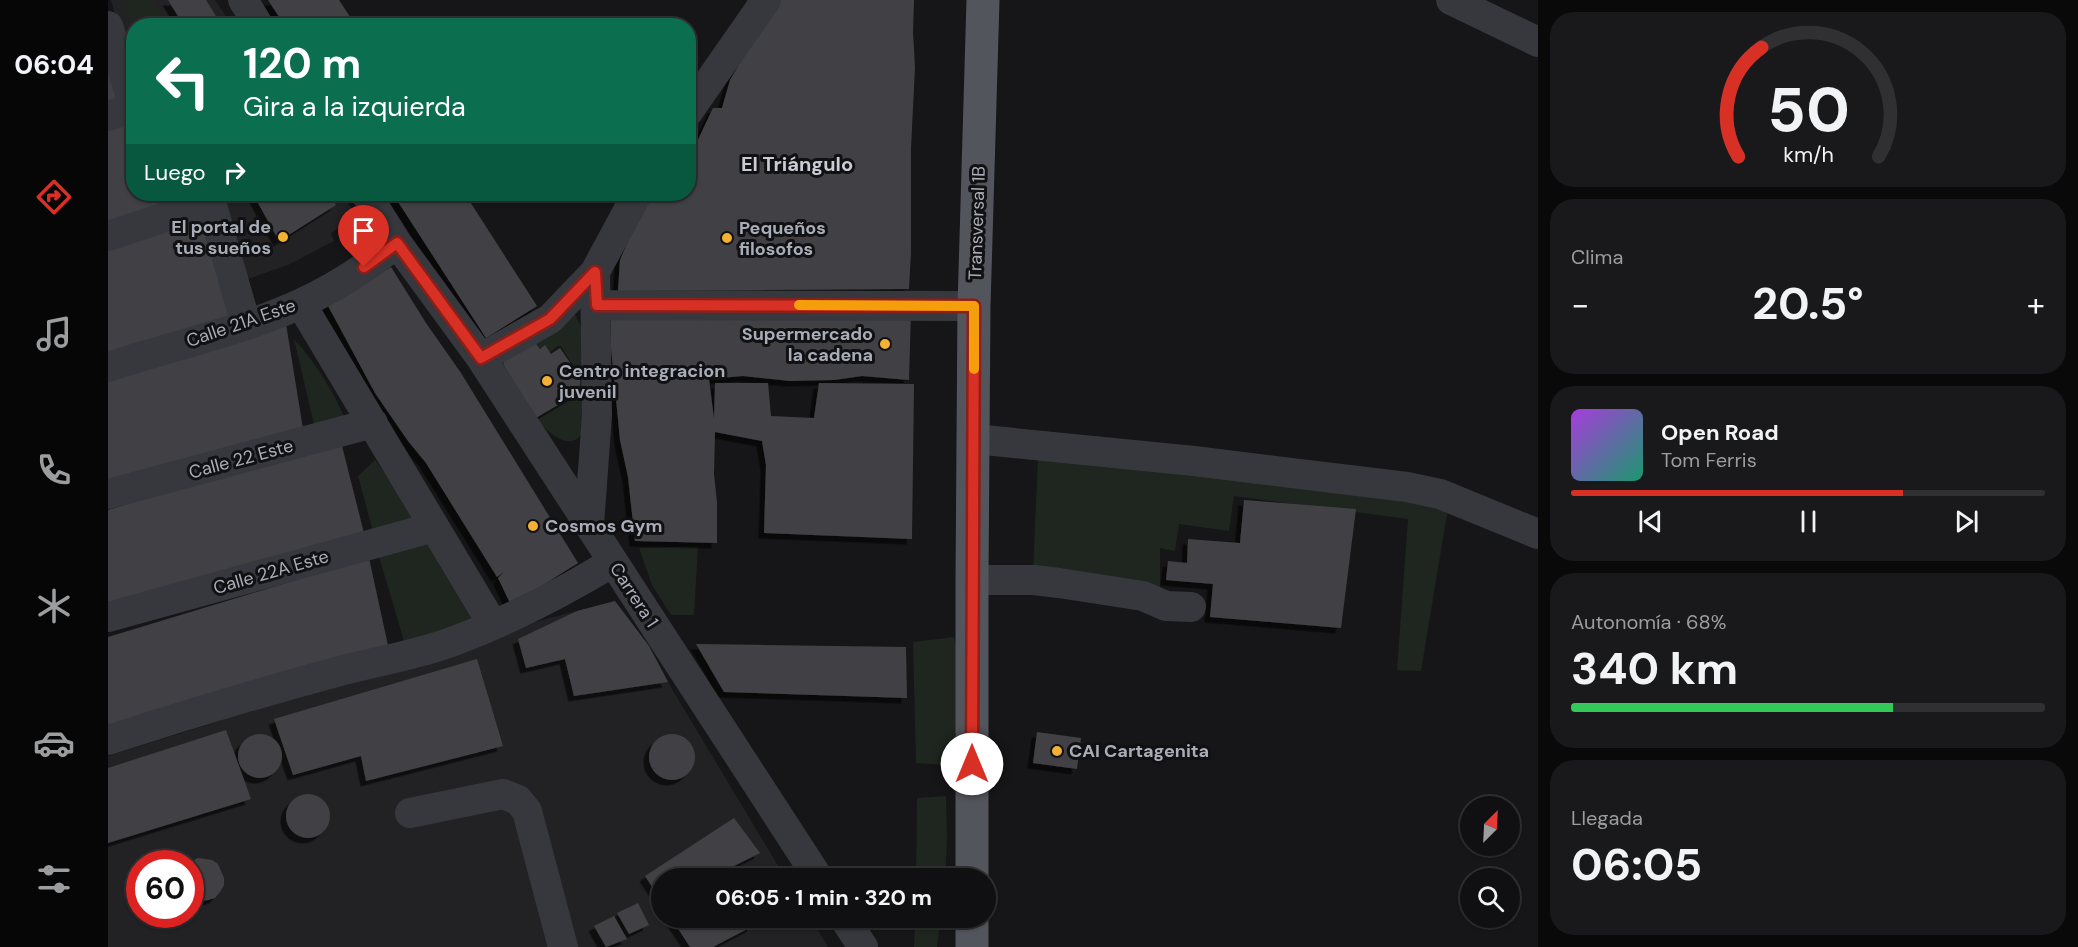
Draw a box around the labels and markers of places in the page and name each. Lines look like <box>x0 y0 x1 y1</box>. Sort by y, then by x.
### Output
pin <box>338 205 389 267</box>
place label: El portal de tus sueños <box>171 215 271 260</box>
place label: Pequeños filosofos <box>739 216 826 261</box>
marker: El portal de tus sueños <box>276 230 290 244</box>
marker: Pequeños filosofos <box>720 231 734 245</box>
place label: Supermercado la cadena <box>742 322 873 367</box>
marker: Supermercado la cadena <box>878 337 892 351</box>
place label: Centro integracion juvenil <box>558 359 725 404</box>
marker: Centro integracion juvenil <box>540 374 554 388</box>
place label: Cosmos Gym <box>545 514 662 538</box>
marker: Cosmos Gym <box>526 519 540 533</box>
place label: CAI Cartagenita <box>1069 739 1209 763</box>
marker: CAI Cartagenita <box>1050 744 1064 758</box>

